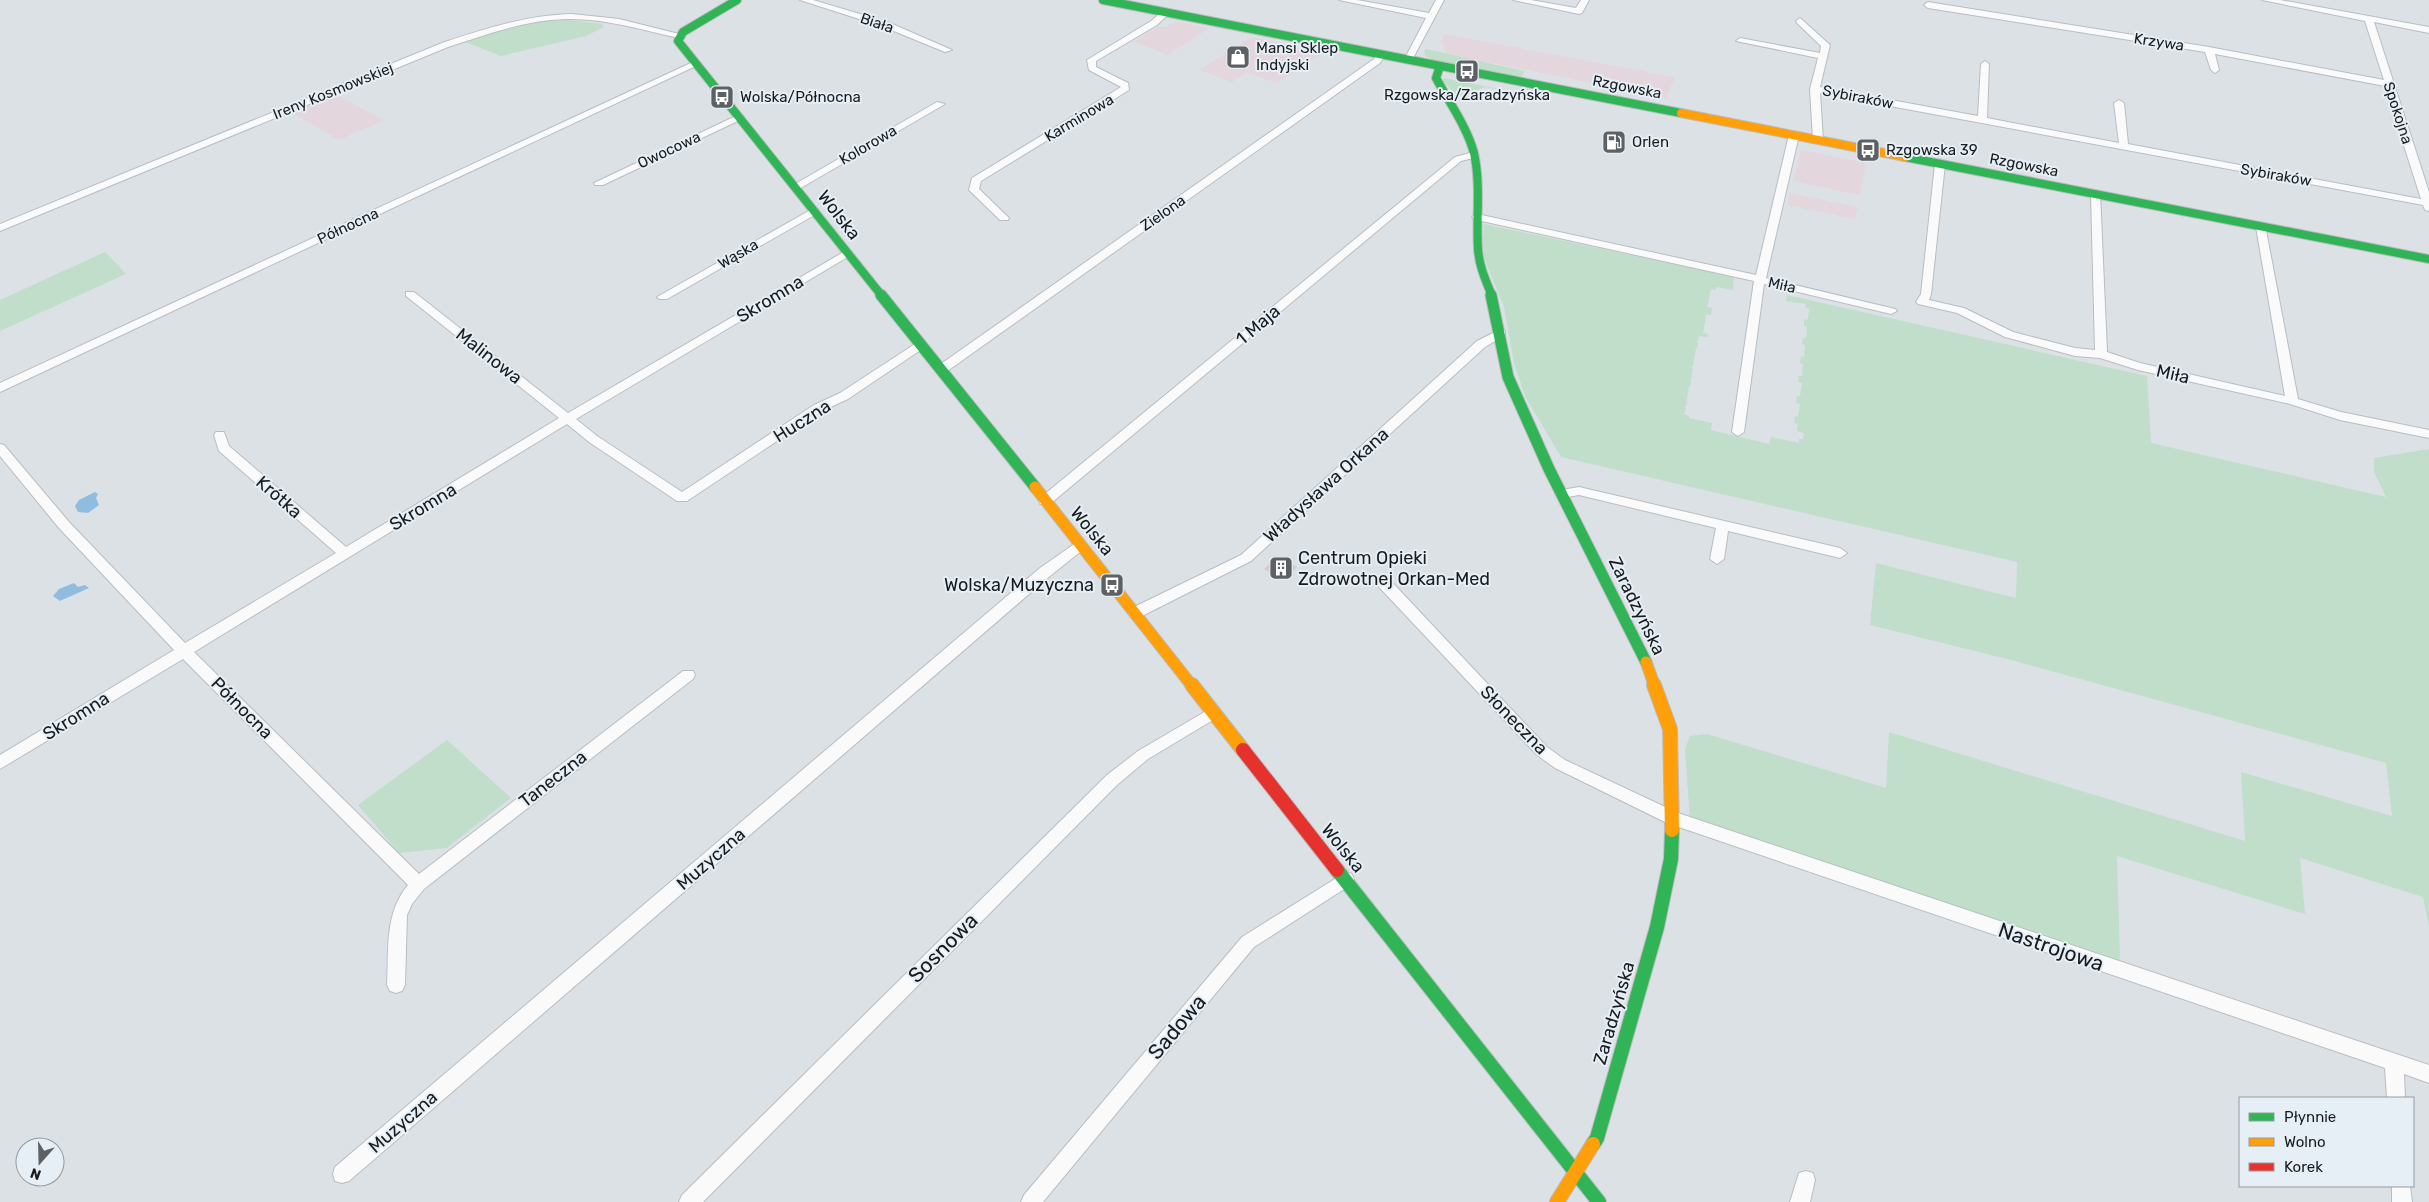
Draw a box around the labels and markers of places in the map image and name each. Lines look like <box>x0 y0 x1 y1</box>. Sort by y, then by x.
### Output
place label: Mansi Sklep Indyjski <box>1256 39 1338 74</box>
shop icon: Mansi Sklep Indyjski <box>1225 44 1251 70</box>
bus stop icon: Rzgowska/Zaradzyńska <box>1454 58 1480 84</box>
bus stop icon: Wolska/Północna <box>709 84 735 110</box>
place label: Rzgowska/Zaradzyńska <box>1384 86 1550 104</box>
place label: Wolska/Północna <box>740 88 861 106</box>
fuel station icon: Orlen <box>1601 129 1627 155</box>
place label: Orlen <box>1632 133 1669 151</box>
bus stop icon: Rzgowska 39 <box>1855 137 1881 163</box>
place label: Rzgowska 39 <box>1886 141 1978 159</box>
place label: Centrum Opieki Zdrowotnej Orkan-Med <box>1298 547 1490 590</box>
building icon: Centrum Opieki Zdrowotnej Orkan-Med <box>1268 555 1294 581</box>
bus stop icon: Wolska/Muzyczna <box>1099 572 1125 598</box>
place label: Wolska/Muzyczna <box>944 574 1094 596</box>

